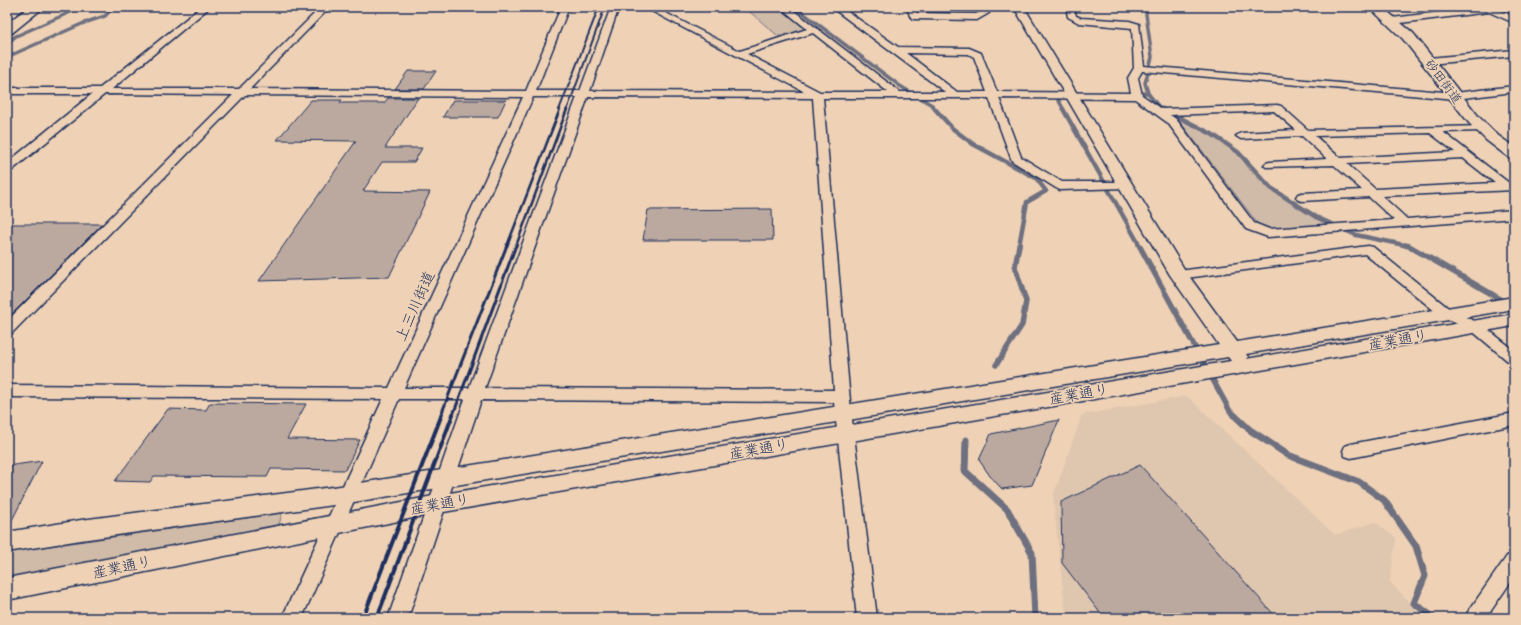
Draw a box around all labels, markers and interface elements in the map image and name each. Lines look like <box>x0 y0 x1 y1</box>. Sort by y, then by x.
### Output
street label: 砂田街道 <box>1420 57 1464 108</box>
street label: 上三川街道 <box>393 269 440 345</box>
street label: 産業通り <box>1367 327 1429 356</box>
street label: 産業通り <box>1048 381 1110 410</box>
street label: 産業通り <box>728 436 790 465</box>
street label: 産業通り <box>409 491 471 520</box>
street label: 産業通り <box>91 553 154 584</box>

